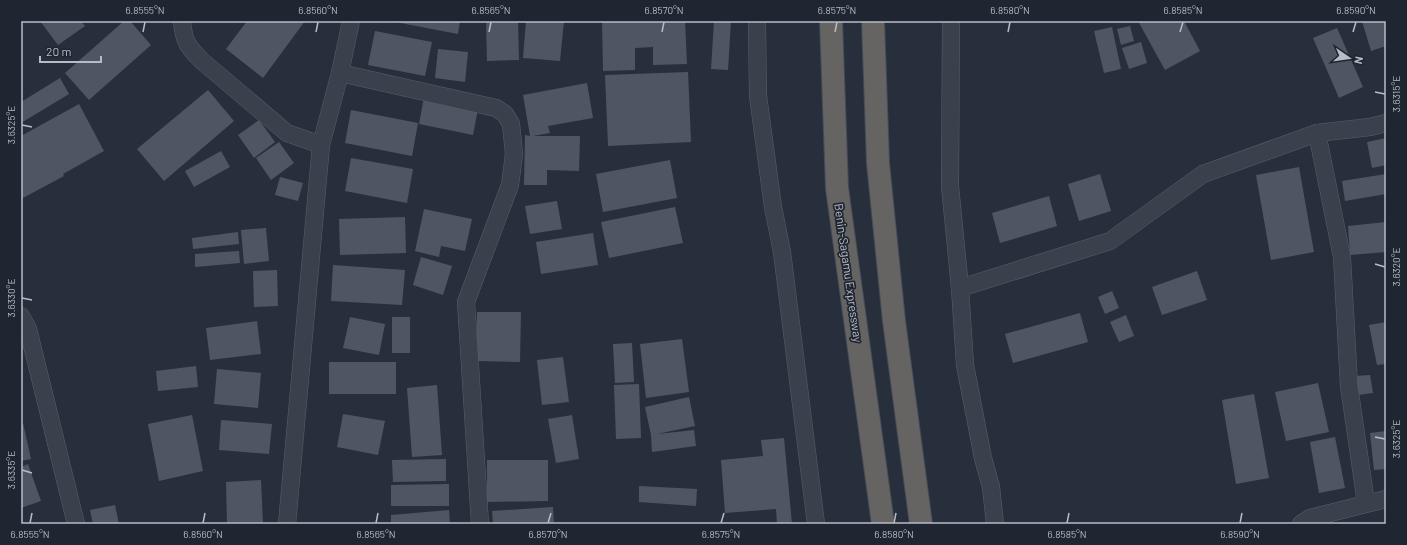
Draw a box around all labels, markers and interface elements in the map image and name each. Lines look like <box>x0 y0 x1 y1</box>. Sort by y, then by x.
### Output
text: 6.8555°N <box>125 4 165 16</box>
text: 6.8560°N <box>298 4 338 16</box>
text: 6.8565°N <box>471 4 511 16</box>
text: 6.8570°N <box>644 4 684 16</box>
text: 6.8575°N <box>818 4 856 16</box>
text: 6.8580°N <box>990 4 1030 16</box>
text: 6.8585°N <box>1163 4 1203 16</box>
text: 6.8590°N <box>1336 4 1376 16</box>
scale bar <box>40 38 101 64</box>
north arrow <box>1329 38 1369 78</box>
text: 20 m <box>46 44 72 58</box>
text: N <box>1352 55 1366 65</box>
text: 3.6315°E <box>1390 76 1402 112</box>
text: 3.6325°E <box>5 106 17 144</box>
street label: Benin-Sagamu Expressway <box>832 202 866 344</box>
text: 3.6320°E <box>1390 247 1402 287</box>
text: 3.6330°E <box>5 279 17 317</box>
text: 3.6325°E <box>1390 420 1402 458</box>
text: 3.6335°E <box>5 451 17 489</box>
text: 6.8555°N <box>10 528 50 540</box>
text: 6.8560°N <box>183 528 223 540</box>
text: 6.8565°N <box>356 528 396 540</box>
text: 6.8570°N <box>528 528 568 540</box>
text: 6.8575°N <box>702 528 740 540</box>
text: 6.8580°N <box>874 528 914 540</box>
text: 6.8585°N <box>1047 528 1087 540</box>
text: 6.8590°N <box>1220 528 1260 540</box>

